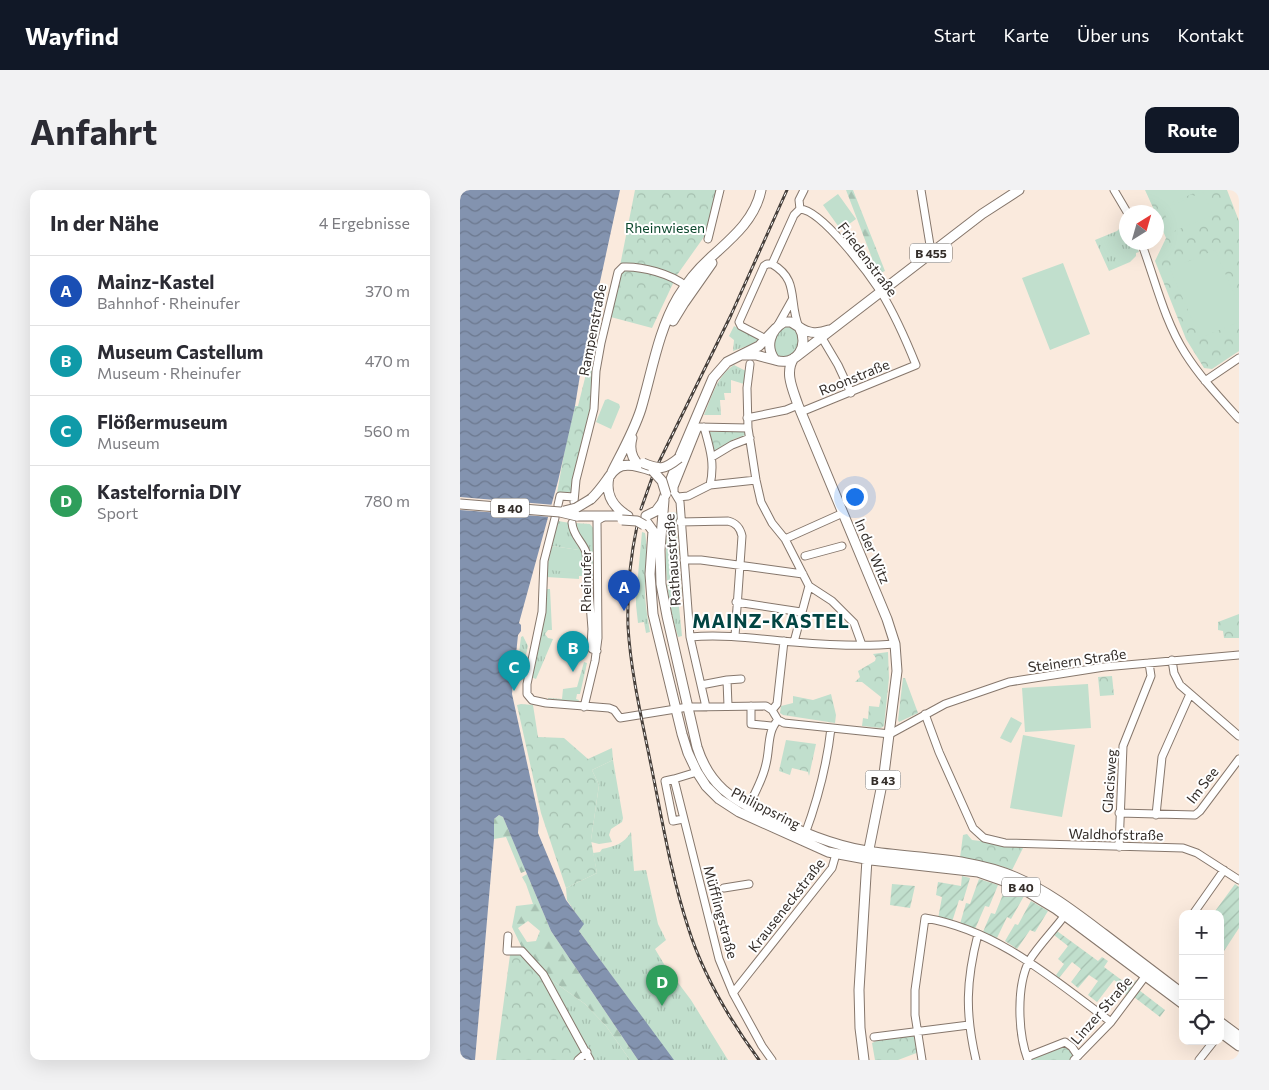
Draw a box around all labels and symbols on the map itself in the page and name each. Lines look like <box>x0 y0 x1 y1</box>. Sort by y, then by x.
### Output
north arrow <box>1119 205 1164 250</box>
park label: Rheinwiesen <box>625 219 705 236</box>
street label: Friedenstraße <box>835 219 901 299</box>
road number: B 455 <box>910 244 952 262</box>
street label: Rampenstraße <box>575 283 609 377</box>
street label: Roonstraße <box>816 355 892 399</box>
your location <box>842 484 868 510</box>
road number: B 40 <box>491 498 529 518</box>
street label: Rathausstraße <box>660 513 684 607</box>
street label: In der Witz <box>852 516 894 586</box>
street label: Rheinufer <box>577 549 594 612</box>
pin: A <box>608 570 640 611</box>
district label: MAINZ-KASTEL <box>692 609 850 632</box>
pin: B <box>557 631 589 672</box>
street label: Steinern Straße <box>1027 645 1127 675</box>
pin: C <box>498 650 530 691</box>
street label: Glacisweg <box>1098 748 1120 813</box>
street label: Im See <box>1182 763 1222 807</box>
road number: B 43 <box>866 770 900 790</box>
street label: Philippsring <box>729 783 804 833</box>
street label: Waldhofstraße <box>1068 825 1164 843</box>
street label: Krauseneckstraße <box>744 855 828 955</box>
street label: Müfflingstraße <box>700 864 742 960</box>
road number: B 40 <box>1002 878 1040 896</box>
pin: D <box>646 965 678 1006</box>
street label: Linzer Straße <box>1067 972 1135 1048</box>

